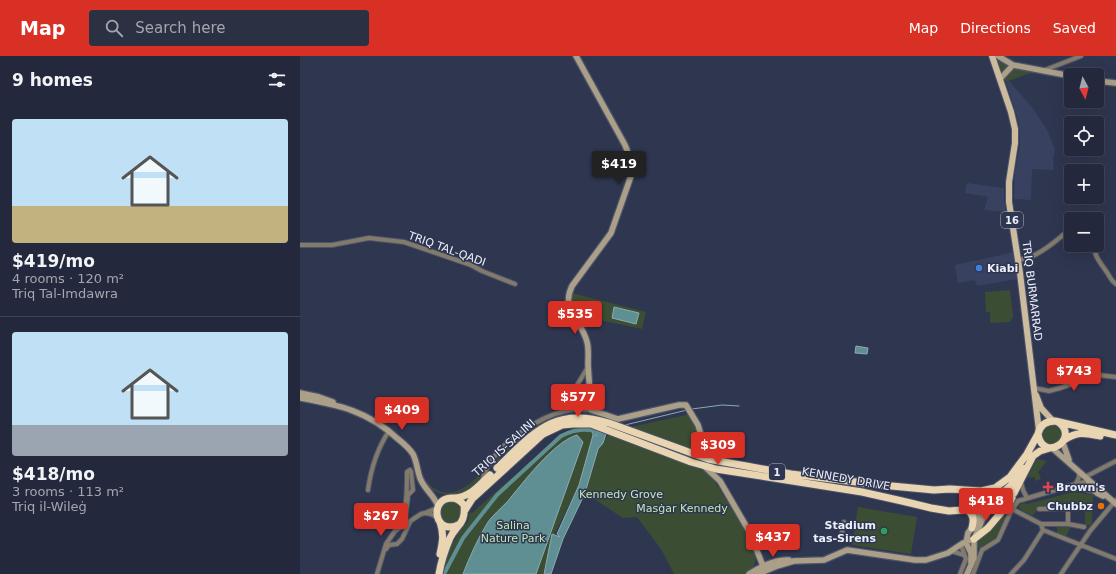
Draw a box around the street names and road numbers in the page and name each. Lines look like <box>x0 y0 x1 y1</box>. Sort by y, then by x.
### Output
road number: 16 <box>1001 212 1023 228</box>
street label: TRIQ TAL-QADI <box>406 229 487 269</box>
street label: TRIQ BURMARRAD <box>1019 239 1045 342</box>
street label: TRIQ IS-SALINI <box>469 417 538 480</box>
road number: 1 <box>769 464 785 480</box>
street label: KENNEDY DRIVE <box>801 465 891 493</box>

